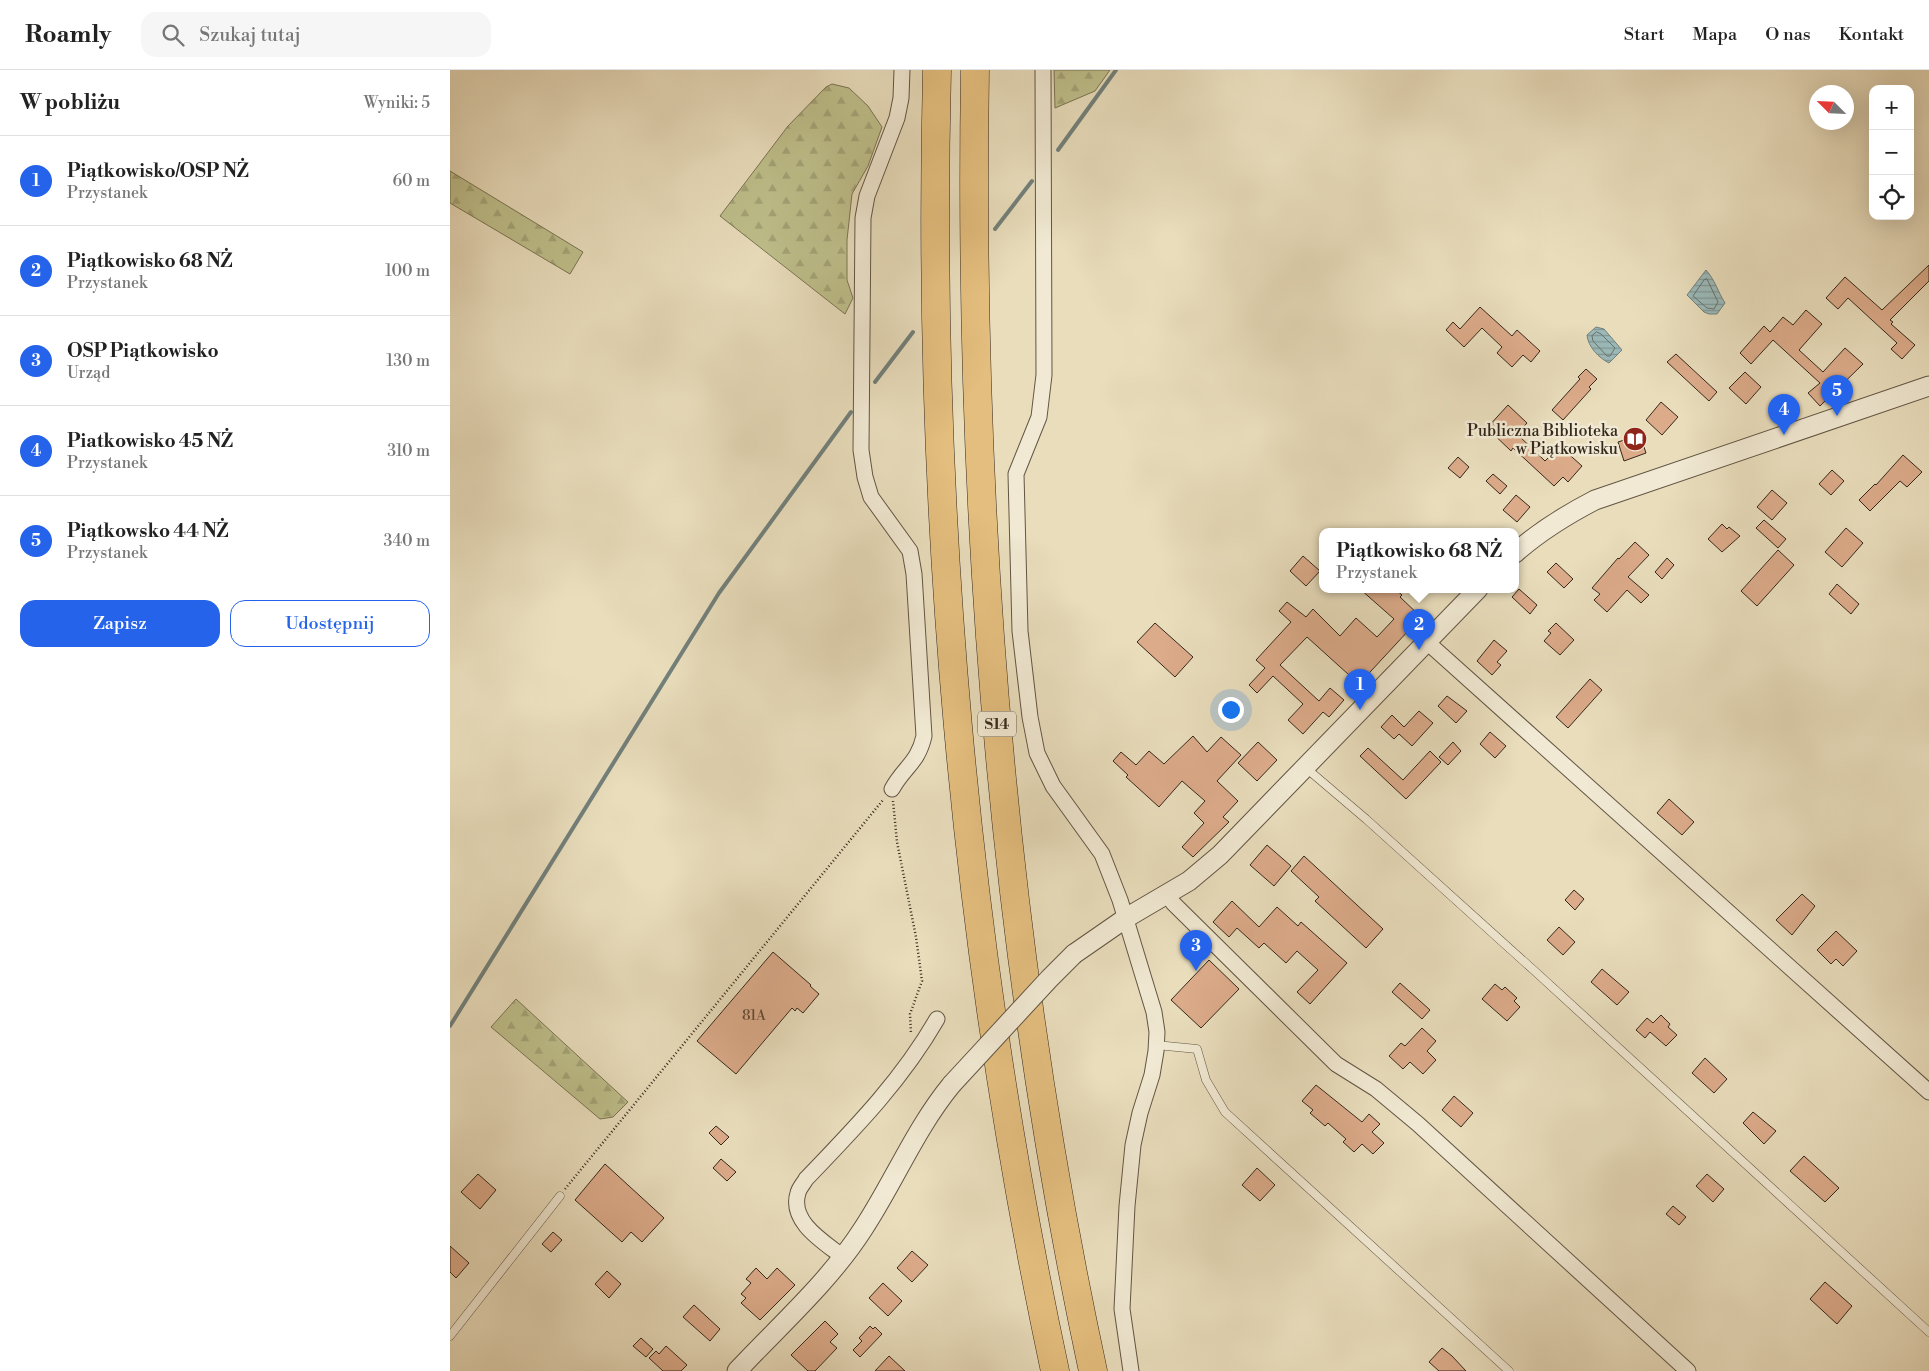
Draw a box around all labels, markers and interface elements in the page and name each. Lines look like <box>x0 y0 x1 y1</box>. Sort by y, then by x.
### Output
search box <box>141 12 491 57</box>
text: Roamly <box>25 20 111 50</box>
icon: search <box>159 21 187 49</box>
text: Szukaj tutaj <box>199 23 301 47</box>
text: Start <box>1624 23 1665 46</box>
text: Mapa <box>1693 23 1737 46</box>
text: O nas <box>1765 23 1811 46</box>
text: Kontakt <box>1839 23 1904 46</box>
north arrow <box>1809 85 1854 130</box>
map controls <box>1869 85 1914 220</box>
button: + <box>1869 85 1914 130</box>
text: W pobliżu <box>20 90 120 116</box>
text: Wyniki: 5 <box>364 93 430 113</box>
button: − <box>1869 130 1914 175</box>
text: Piątkowisko/OSP NŻ <box>67 159 249 183</box>
text: 1 <box>32 171 40 191</box>
text: 60 m <box>392 171 430 191</box>
button: locate <box>1869 175 1914 220</box>
text: Przystanek <box>67 183 147 203</box>
text: Piątkowisko 68 NŻ <box>67 249 232 273</box>
text: 2 <box>31 261 41 281</box>
text: 100 m <box>385 261 430 281</box>
text: Przystanek <box>67 273 147 293</box>
text: OSP Piątkowisko <box>67 339 219 363</box>
text: 3 <box>31 351 41 371</box>
text: 130 m <box>386 351 430 371</box>
text: Urząd <box>67 363 110 383</box>
pin: 5 <box>1821 375 1853 416</box>
pin: 4 <box>1768 394 1800 435</box>
place label: Publiczna Biblioteka w Piątkowisku <box>1467 421 1619 459</box>
library icon: Publiczna Biblioteka w Piątkowisku <box>1622 426 1648 452</box>
text: Piatkowisko 45 NŻ <box>67 429 233 453</box>
text: 4 <box>31 441 41 461</box>
text: 310 m <box>387 441 430 461</box>
text: Przystanek <box>67 453 147 473</box>
text: Piątkowsko 44 NŻ <box>67 519 228 543</box>
popup <box>1319 528 1519 593</box>
text: 5 <box>31 531 41 551</box>
text: 340 m <box>383 531 430 551</box>
text: Piątkowisko 68 NŻ <box>1336 539 1502 563</box>
text: Przystanek <box>67 543 147 563</box>
text: Przystanek <box>1336 563 1417 583</box>
button: Zapisz <box>20 600 220 647</box>
button: Udostępnij <box>230 600 430 647</box>
pin: 2 <box>1403 609 1435 650</box>
pin: 1 <box>1344 669 1376 710</box>
your location <box>1218 697 1244 723</box>
road number: S14 <box>978 712 1016 736</box>
pin: 3 <box>1180 930 1212 971</box>
house number: 81A <box>742 1007 766 1025</box>

